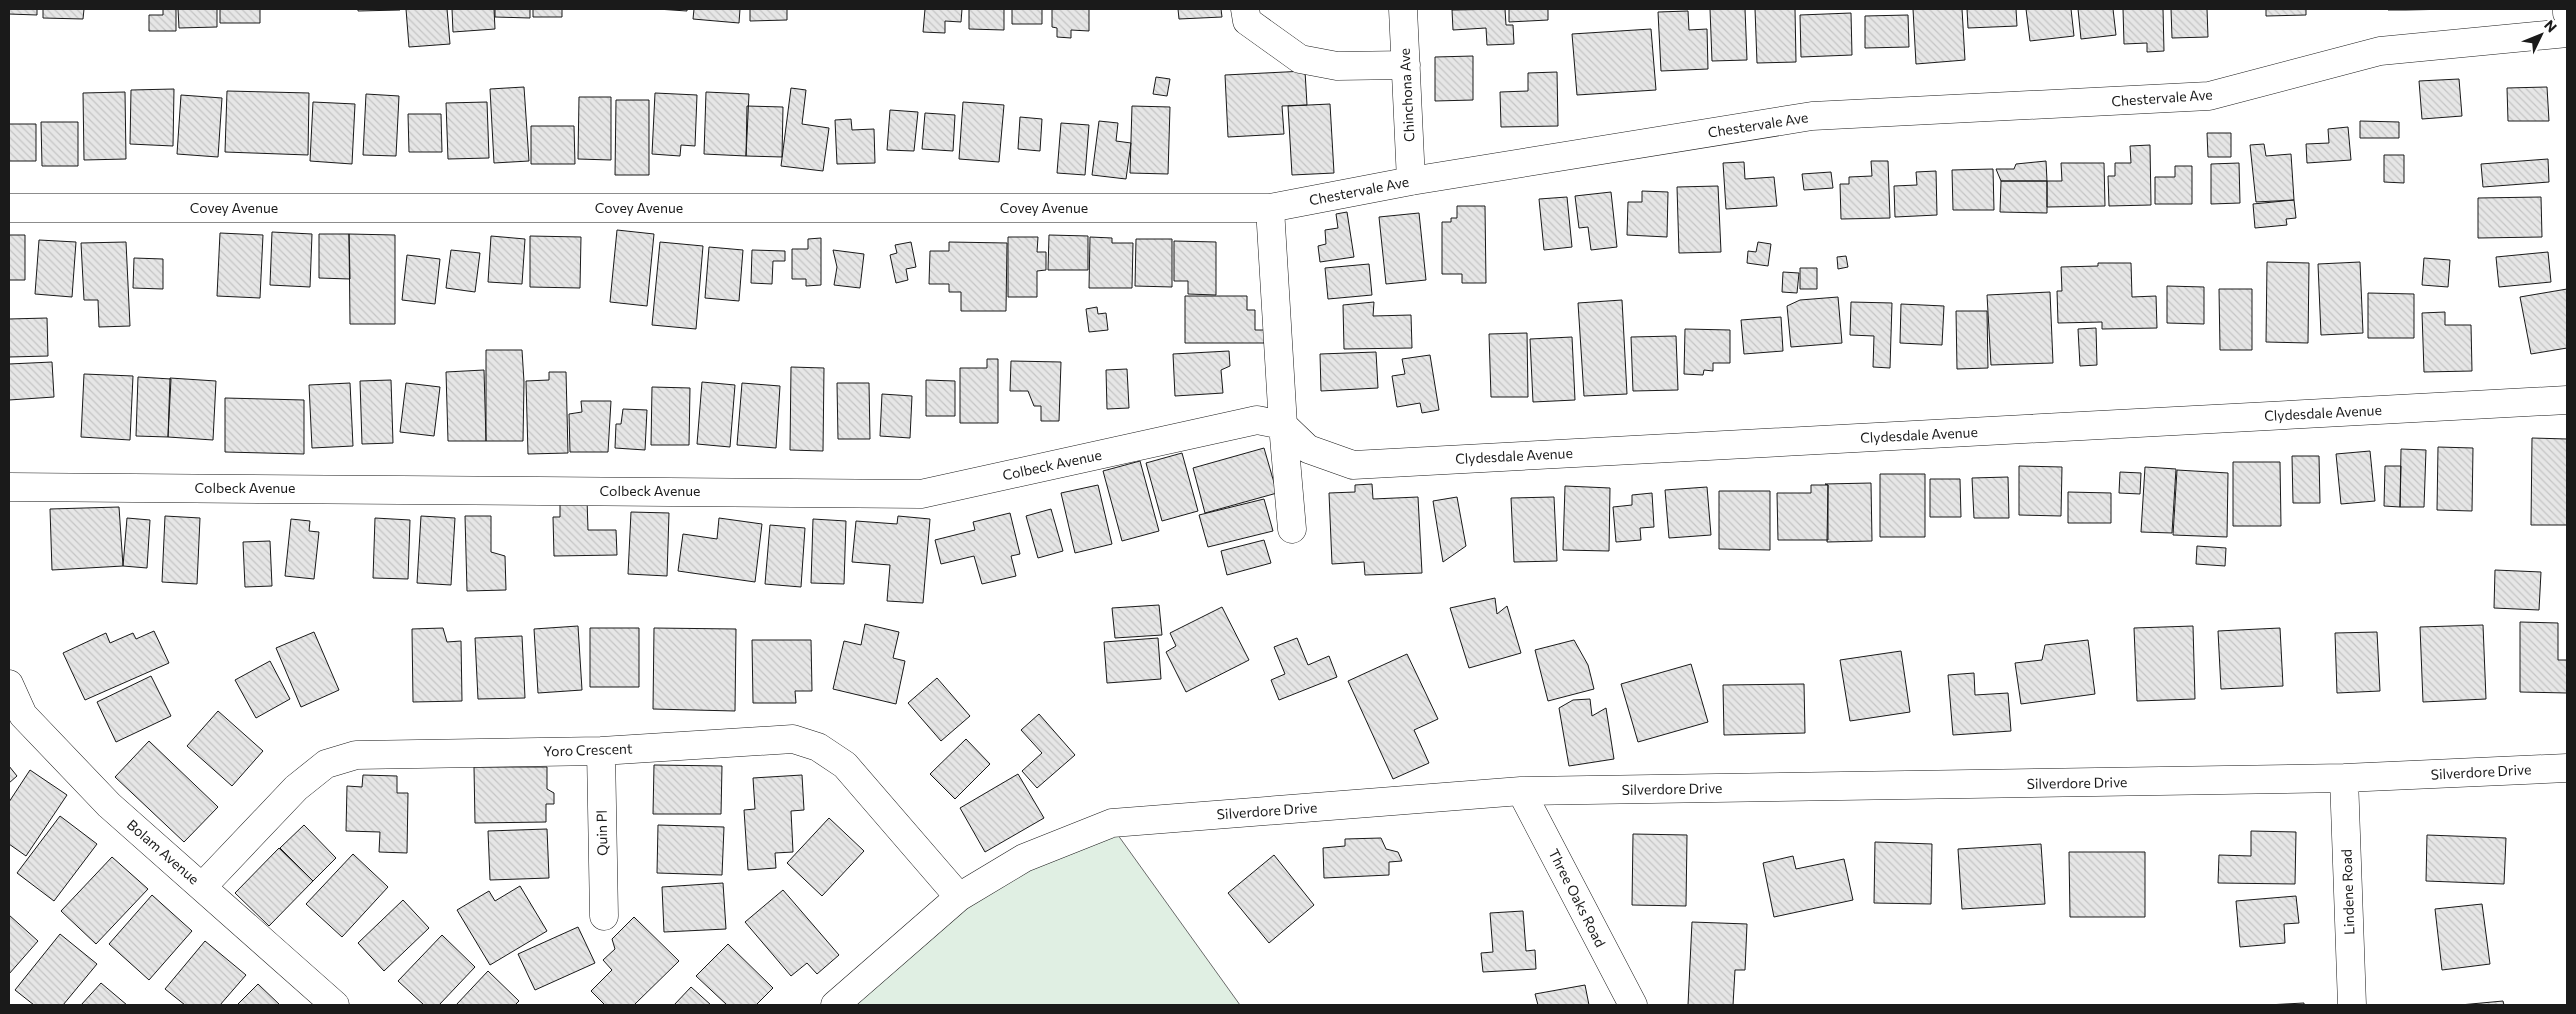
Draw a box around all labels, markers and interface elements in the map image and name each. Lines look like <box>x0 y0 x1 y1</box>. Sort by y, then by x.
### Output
north arrow <box>2516 10 2566 60</box>
text: N <box>2541 16 2561 35</box>
street label: Chinchona Ave <box>1396 48 1417 142</box>
street label: Chestervale Ave <box>2111 85 2213 110</box>
street label: Chestervale Ave <box>1707 108 1809 141</box>
street label: Chestervale Ave <box>1308 172 1410 209</box>
street label: Covey Avenue <box>190 199 278 216</box>
street label: Covey Avenue <box>595 199 683 216</box>
street label: Covey Avenue <box>1000 199 1088 216</box>
street label: Clydesdale Avenue <box>2264 401 2382 424</box>
street label: Clydesdale Avenue <box>1860 423 1978 446</box>
street label: Clydesdale Avenue <box>1455 444 1573 467</box>
street label: Colbeck Avenue <box>1001 446 1103 483</box>
street label: Colbeck Avenue <box>194 479 296 496</box>
street label: Colbeck Avenue <box>599 482 701 499</box>
street label: Yoro Crescent <box>543 739 633 760</box>
street label: Silverdore Drive <box>2430 760 2532 783</box>
street label: Silverdore Drive <box>2026 773 2127 792</box>
street label: Silverdore Drive <box>1621 779 1722 798</box>
street label: Silverdore Drive <box>1216 799 1318 822</box>
street label: Quin Pl <box>593 810 610 856</box>
street label: Bolam Avenue <box>124 816 203 888</box>
street label: Three Oaks Road <box>1545 846 1610 950</box>
street label: Lindene Road <box>2338 849 2357 935</box>

